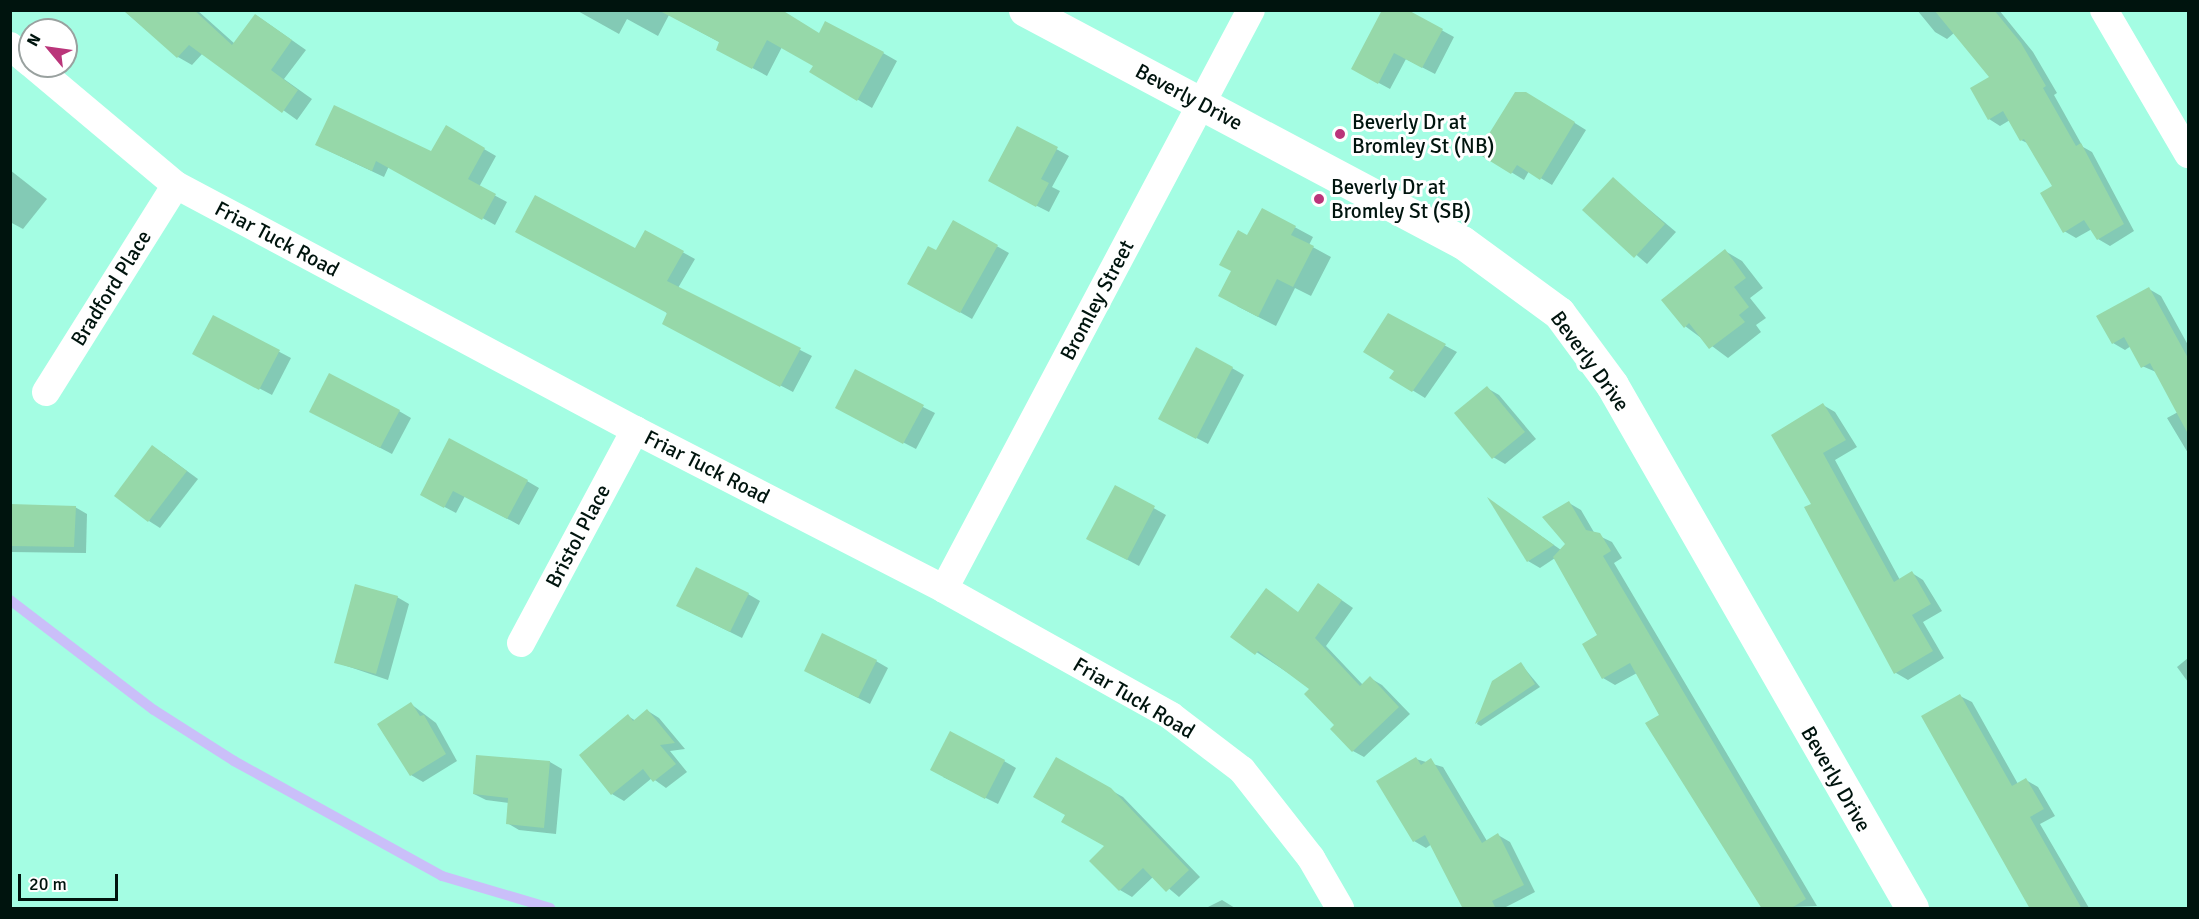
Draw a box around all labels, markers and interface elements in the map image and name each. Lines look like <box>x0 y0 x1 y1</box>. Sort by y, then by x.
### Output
north arrow <box>18 18 78 78</box>
text: N <box>23 31 45 50</box>
street label: Beverly Drive <box>1131 58 1247 136</box>
place label: Beverly Dr at Bromley St (NB) <box>1352 109 1495 159</box>
marker: Beverly Dr at Bromley St (NB) <box>1333 127 1347 141</box>
place label: Beverly Dr at Bromley St (SB) <box>1331 174 1471 224</box>
marker: Beverly Dr at Bromley St (SB) <box>1312 192 1326 206</box>
street label: Friar Tuck Road <box>210 196 344 282</box>
street label: Bradford Place <box>65 225 157 351</box>
street label: Bromley Street <box>1055 235 1139 365</box>
street label: Beverly Drive <box>1545 306 1635 416</box>
street label: Friar Tuck Road <box>640 425 774 509</box>
street label: Bristol Place <box>540 480 616 592</box>
street label: Friar Tuck Road <box>1069 652 1199 744</box>
street label: Beverly Drive <box>1796 722 1876 836</box>
scale bar <box>21 862 122 900</box>
text: 20 m <box>29 873 67 895</box>

